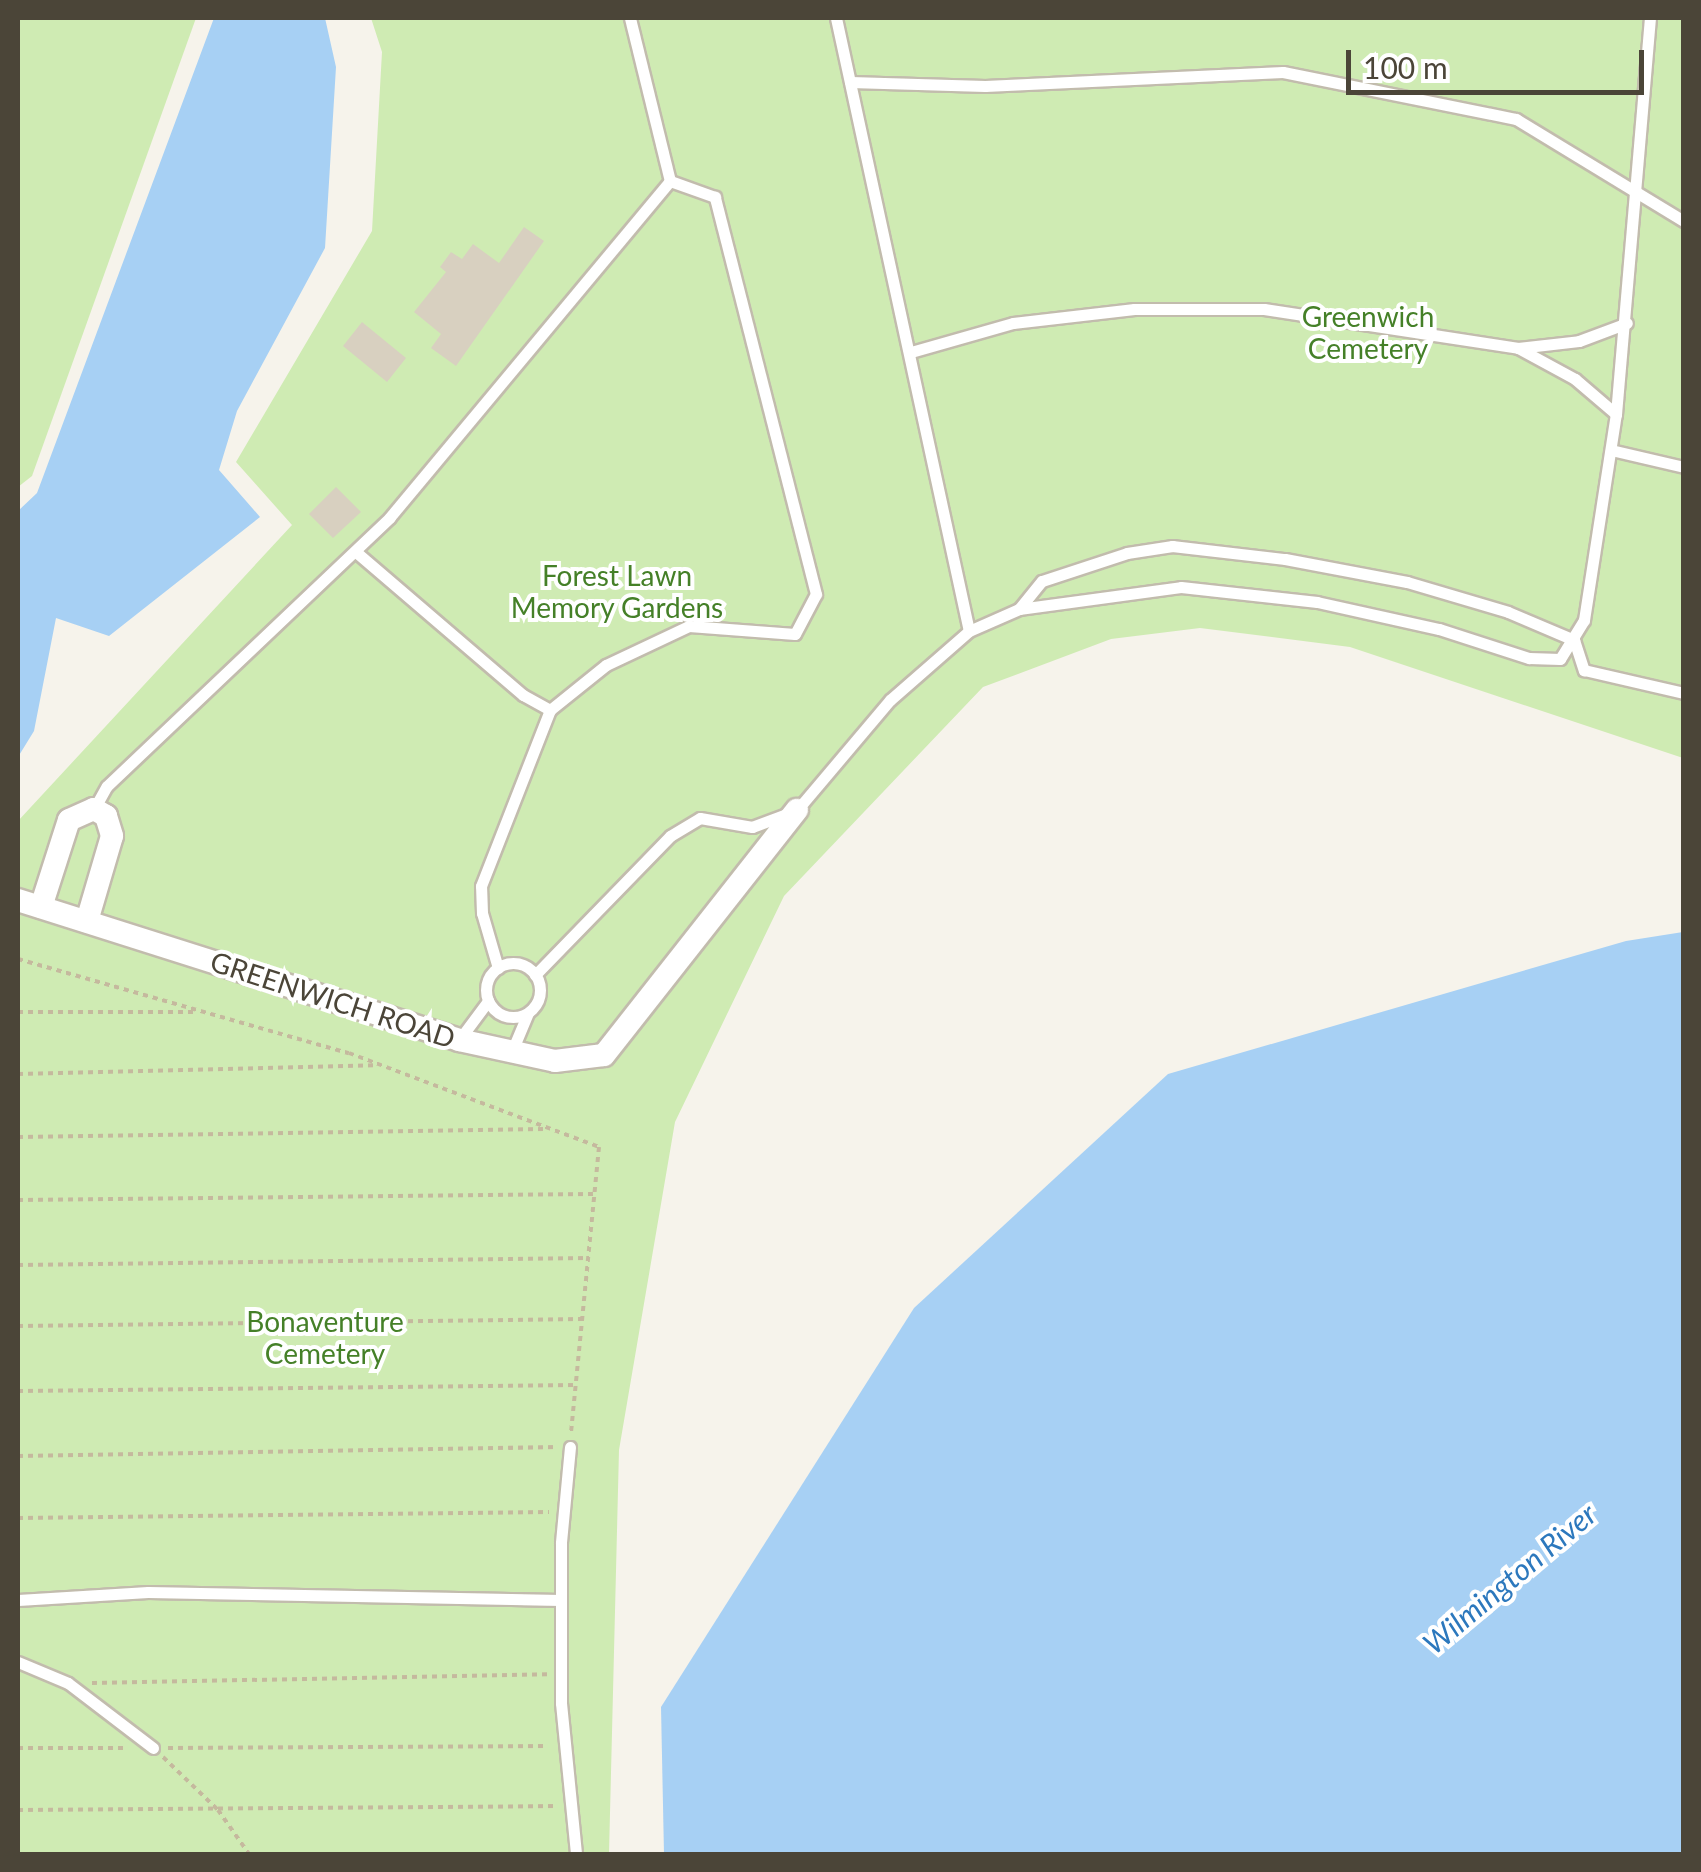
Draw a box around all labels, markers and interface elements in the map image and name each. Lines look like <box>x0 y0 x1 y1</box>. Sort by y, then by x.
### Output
scale bar <box>1351 30 1648 92</box>
text: 100 m <box>1363 49 1448 85</box>
park label: Greenwich Cemetery <box>1302 299 1434 365</box>
park label: Forest Lawn Memory Gardens <box>510 558 724 624</box>
street label: GREENWICH ROAD <box>206 944 460 1054</box>
park label: Bonaventure Cemetery <box>246 1304 404 1370</box>
water label: Wilmington River <box>1415 1495 1603 1661</box>

